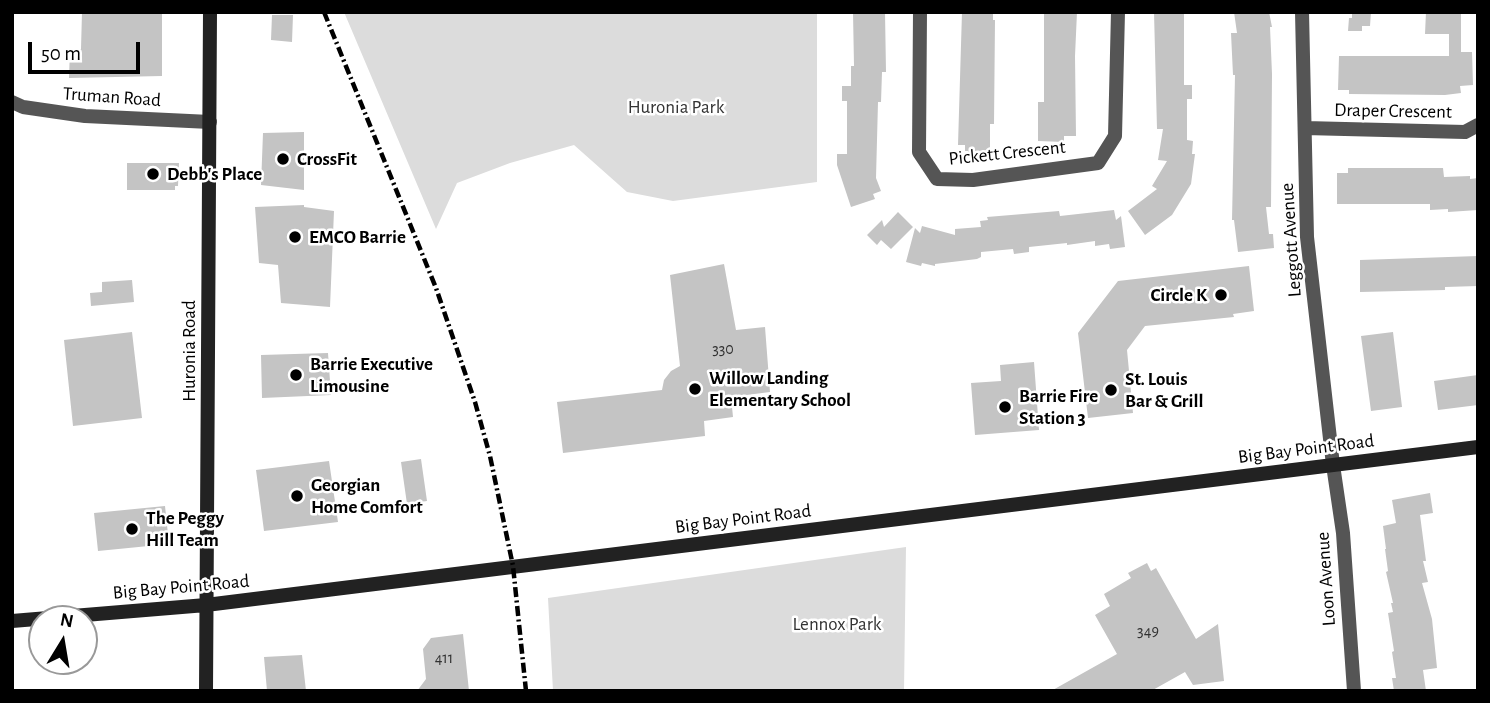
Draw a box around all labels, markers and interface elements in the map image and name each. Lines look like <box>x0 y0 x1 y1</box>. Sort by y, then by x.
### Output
scale bar <box>32 28 144 72</box>
text: 50 m <box>41 43 81 64</box>
street label: Truman Road <box>62 82 162 112</box>
park label: Huronia Park <box>628 96 724 118</box>
street label: Draper Crescent <box>1334 99 1452 123</box>
street label: Pickett Crescent <box>947 136 1067 170</box>
place label: CrossFit <box>297 148 357 170</box>
marker: CrossFit <box>275 151 291 167</box>
place label: Debb's Place <box>167 163 262 185</box>
marker: Debb's Place <box>145 166 161 182</box>
street label: Leggott Avenue <box>1276 182 1306 298</box>
place label: EMCO Barrie <box>309 226 406 248</box>
marker: EMCO Barrie <box>287 229 303 245</box>
place label: Circle K <box>1150 284 1207 306</box>
marker: Circle K <box>1213 287 1229 303</box>
street label: Huronia Road <box>178 300 200 402</box>
house number: 330 <box>712 339 734 359</box>
place label: Barrie Executive Limousine <box>310 353 433 397</box>
marker: Barrie Executive Limousine <box>288 367 304 383</box>
place label: Willow Landing Elementary School <box>709 367 851 411</box>
place label: St. Louis Bar & Grill <box>1125 368 1203 412</box>
marker: Willow Landing Elementary School <box>687 381 703 397</box>
marker: St. Louis Bar & Grill <box>1103 382 1119 398</box>
place label: Barrie Fire Station 3 <box>1019 385 1098 429</box>
marker: Barrie Fire Station 3 <box>997 399 1013 415</box>
street label: Big Bay Point Road <box>1237 429 1375 469</box>
place label: Georgian Home Comfort <box>311 474 423 518</box>
marker: Georgian Home Comfort <box>289 488 305 504</box>
street label: Big Bay Point Road <box>674 499 812 539</box>
place label: The Peggy Hill Team <box>146 507 224 551</box>
marker: The Peggy Hill Team <box>124 521 140 537</box>
street label: Loon Avenue <box>1311 531 1341 627</box>
street label: Big Bay Point Road <box>112 570 250 604</box>
north arrow <box>28 605 98 675</box>
text: N <box>58 610 75 631</box>
park label: Lennox Park <box>792 613 882 635</box>
house number: 349 <box>1137 621 1159 641</box>
house number: 411 <box>435 648 453 668</box>

